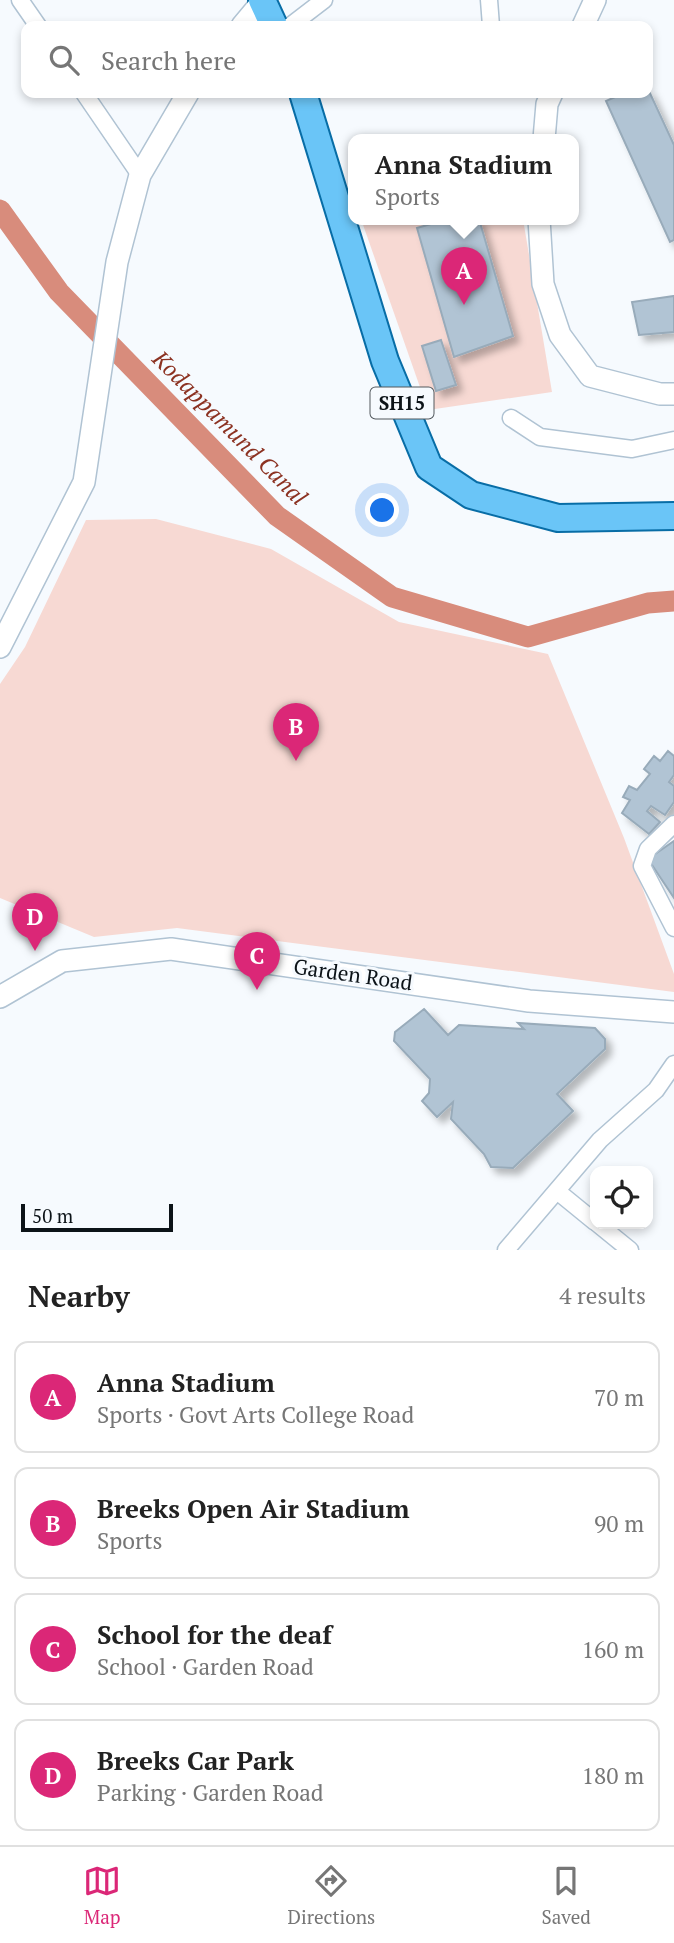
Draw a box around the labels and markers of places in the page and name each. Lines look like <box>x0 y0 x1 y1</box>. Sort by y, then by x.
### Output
pin: A <box>441 247 487 305</box>
pin: B <box>273 703 319 761</box>
pin: D <box>12 893 58 951</box>
pin: C <box>234 932 280 990</box>

